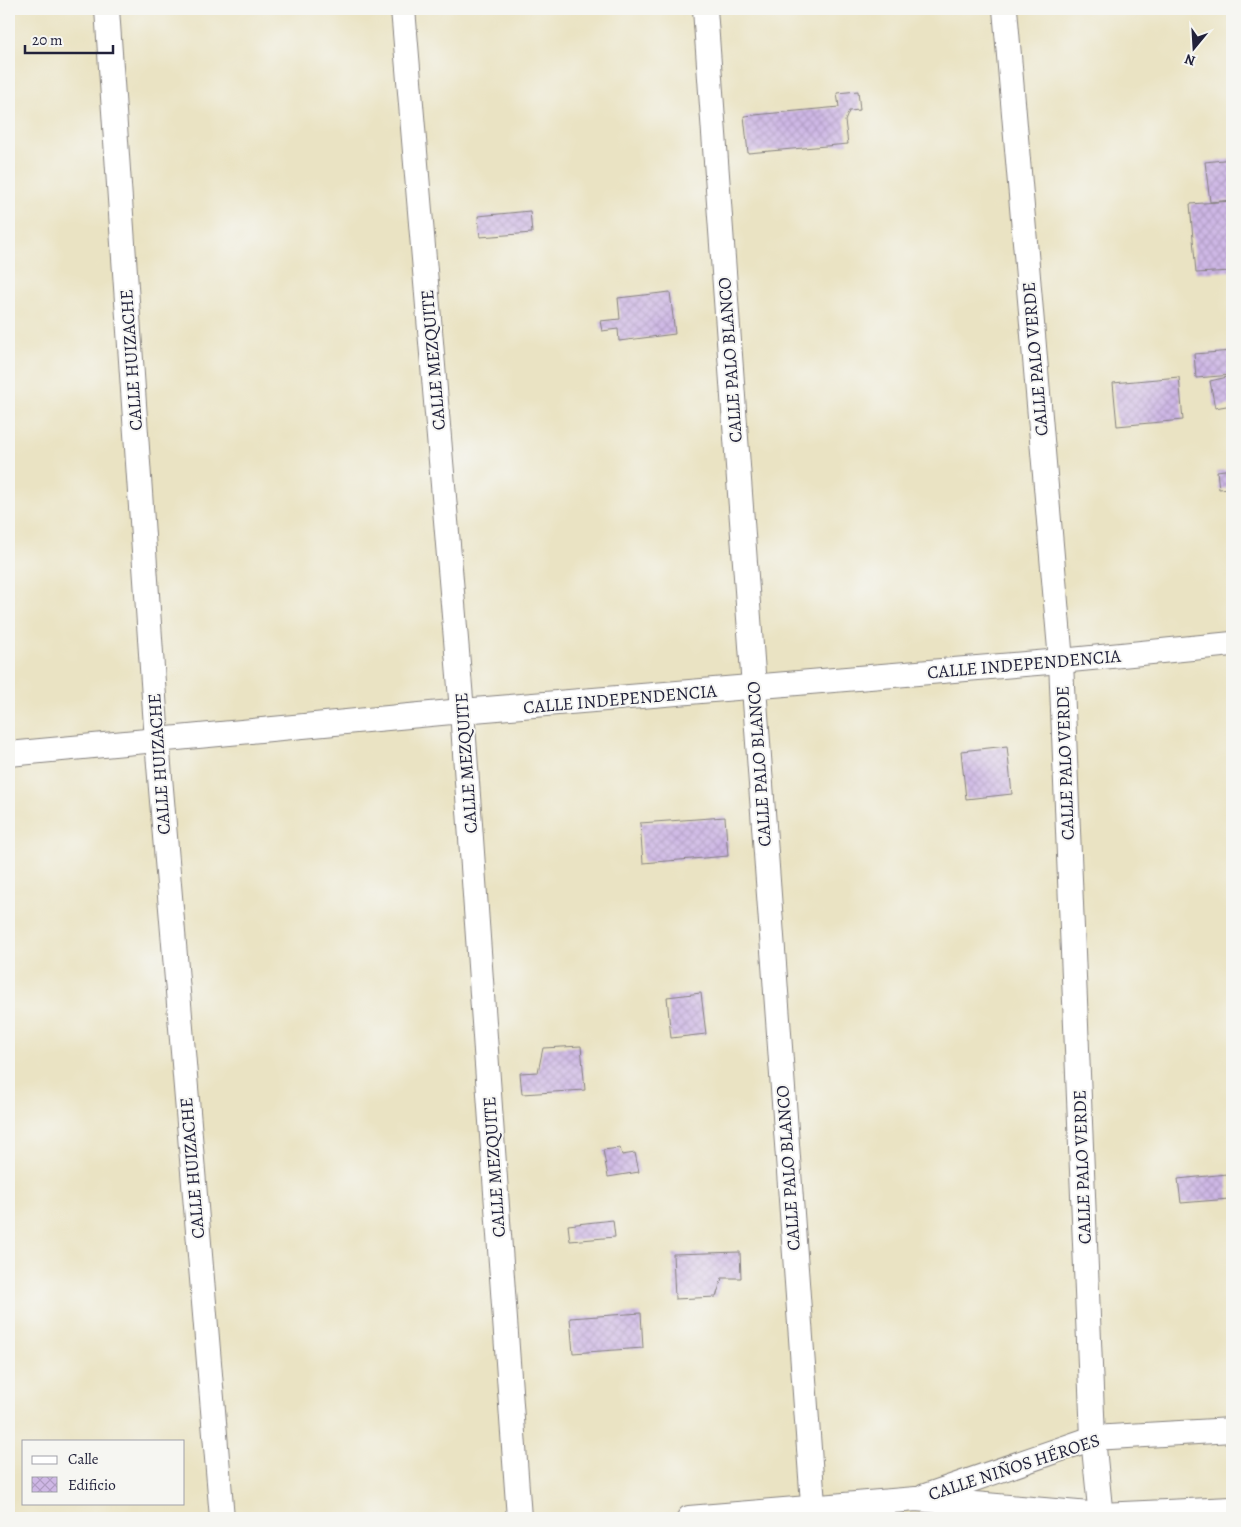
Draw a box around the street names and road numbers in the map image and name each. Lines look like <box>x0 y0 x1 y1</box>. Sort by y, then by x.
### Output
street label: CALLE PALO BLANCO <box>712 276 748 444</box>
street label: CALLE PALO VERDE <box>1016 281 1054 437</box>
street label: CALLE HUIZACHE <box>114 288 148 432</box>
street label: CALLE MEZQUITE <box>415 289 451 431</box>
street label: CALLE INDEPENDENCIA <box>926 644 1122 684</box>
street label: CALLE INDEPENDENCIA <box>522 679 718 719</box>
street label: CALLE PALO BLANCO <box>741 680 777 848</box>
street label: CALLE PALO VERDE <box>1050 685 1080 841</box>
street label: CALLE HUIZACHE <box>142 692 176 836</box>
street label: CALLE MEZQUITE <box>449 692 483 834</box>
street label: CALLE PALO BLANCO <box>770 1084 806 1252</box>
street label: CALLE PALO VERDE <box>1067 1089 1097 1245</box>
street label: CALLE HUIZACHE <box>174 1096 210 1240</box>
street label: CALLE MEZQUITE <box>477 1096 511 1238</box>
street label: CALLE NIÑOS HÉROES <box>925 1428 1103 1506</box>

